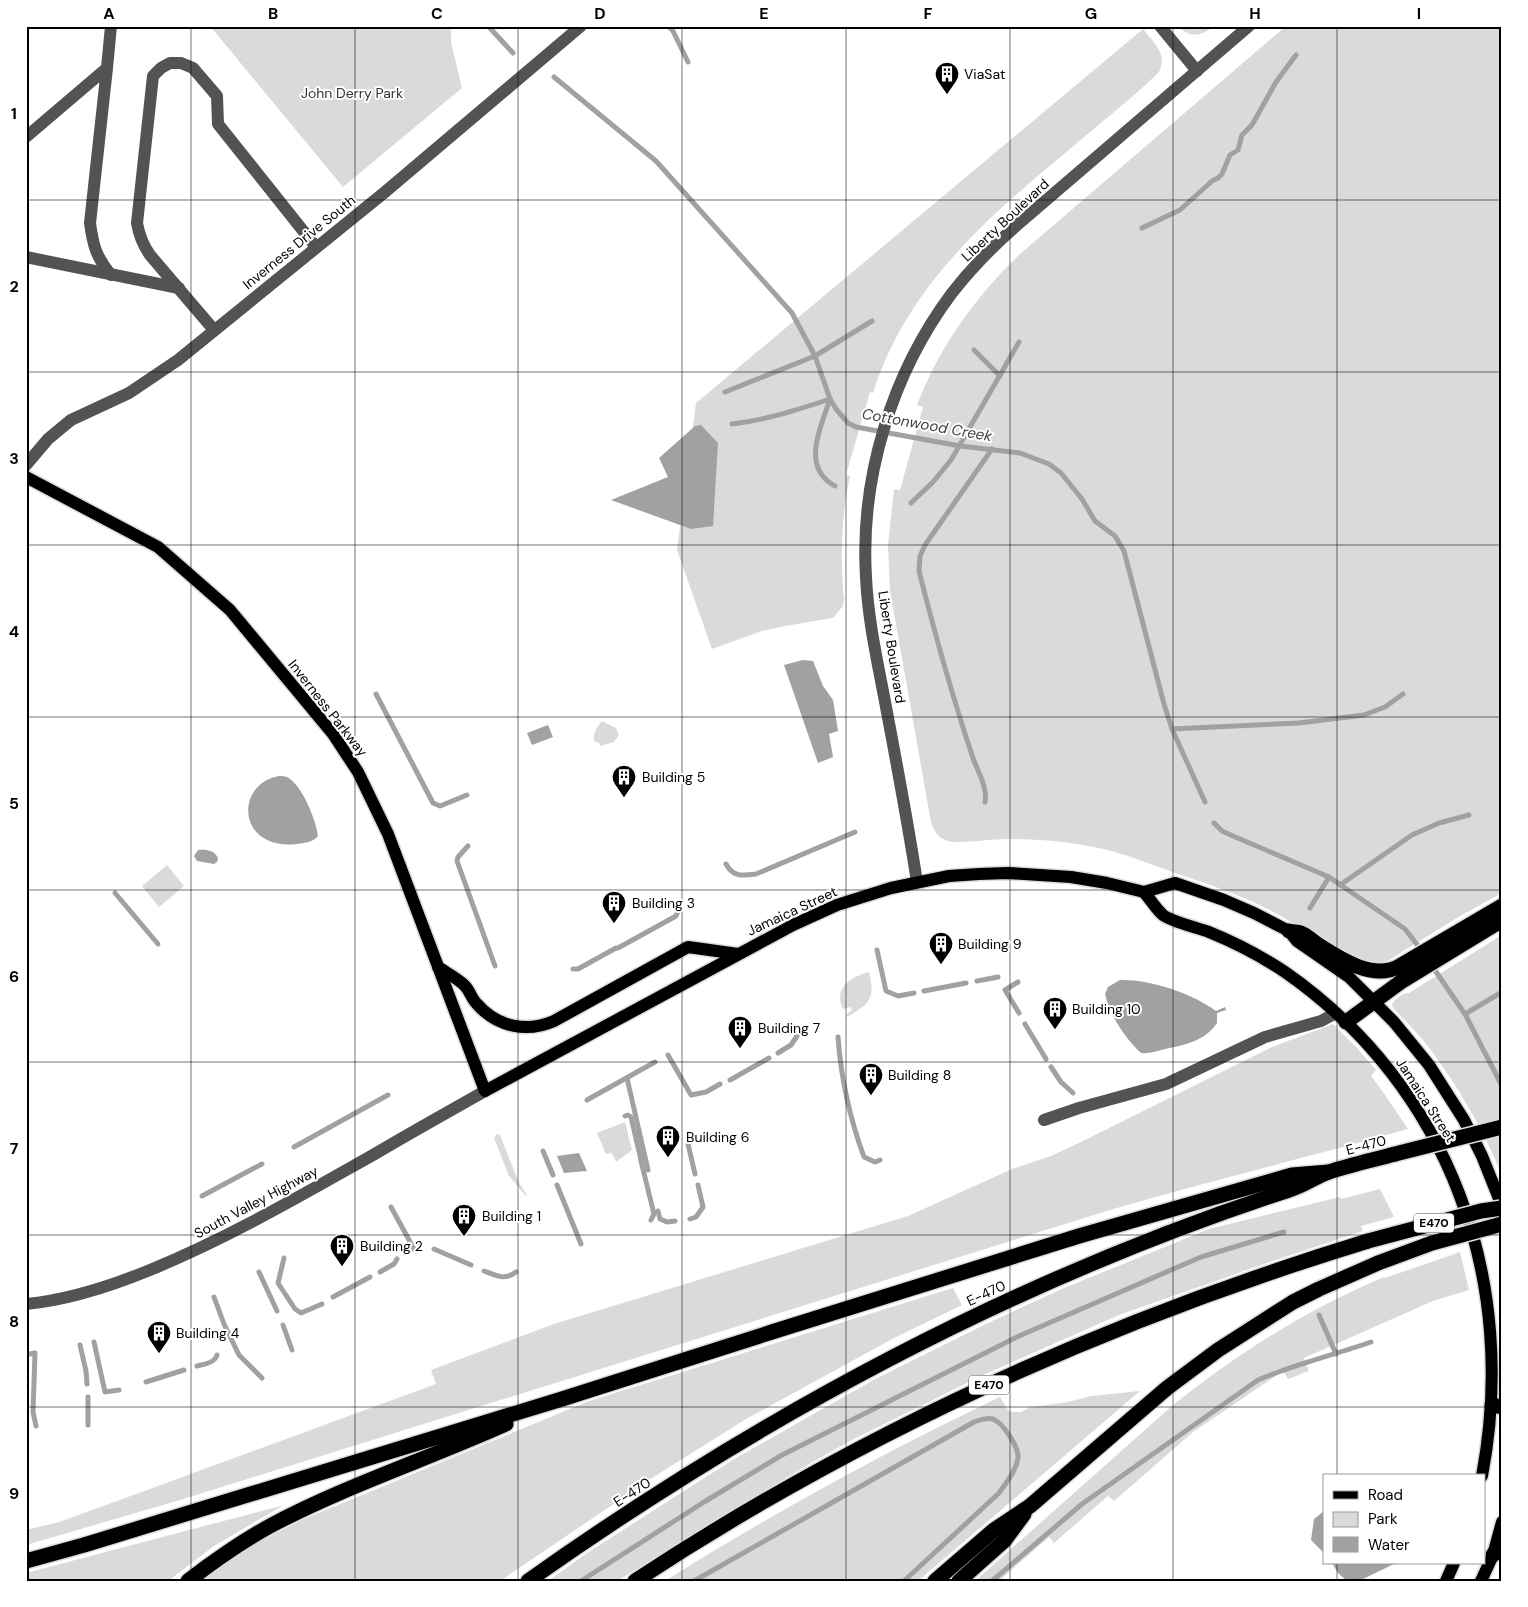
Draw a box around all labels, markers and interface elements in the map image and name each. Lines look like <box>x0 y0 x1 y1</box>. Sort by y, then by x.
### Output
text: A <box>103 3 115 24</box>
text: B <box>268 3 278 24</box>
text: C <box>431 3 443 24</box>
text: D <box>594 3 606 24</box>
text: E <box>759 3 769 24</box>
text: F <box>924 3 933 24</box>
text: G <box>1085 3 1097 24</box>
text: H <box>1249 3 1261 24</box>
text: I <box>1417 3 1421 24</box>
building icon: ViaSat <box>934 61 960 95</box>
place label: ViaSat <box>964 65 1005 83</box>
park label: John Derry Park <box>301 84 403 102</box>
text: 1 <box>11 103 17 124</box>
street label: Liberty Boulevard <box>957 175 1053 265</box>
street label: Inverness Drive South <box>239 191 359 293</box>
text: 2 <box>9 276 19 297</box>
water label: Cottonwood Creek <box>860 404 994 446</box>
text: 3 <box>9 448 19 469</box>
street label: Liberty Boulevard <box>874 590 910 704</box>
text: 4 <box>9 621 19 642</box>
street label: Inverness Parkway <box>284 656 372 760</box>
building icon: Building 5 <box>611 764 637 798</box>
place label: Building 5 <box>642 768 705 786</box>
text: 5 <box>9 793 19 814</box>
street label: Jamaica Street <box>744 882 840 940</box>
building icon: Building 3 <box>601 890 627 924</box>
place label: Building 3 <box>632 894 695 912</box>
building icon: Building 9 <box>928 931 954 965</box>
place label: Building 9 <box>958 935 1022 953</box>
text: 6 <box>9 966 19 987</box>
building icon: Building 10 <box>1042 996 1068 1030</box>
place label: Building 10 <box>1072 1000 1141 1018</box>
building icon: Building 7 <box>727 1015 753 1049</box>
place label: Building 7 <box>758 1019 820 1037</box>
street label: Jamaica Street <box>1392 1054 1460 1146</box>
building icon: Building 8 <box>858 1062 884 1096</box>
place label: Building 8 <box>888 1066 951 1084</box>
building icon: Building 6 <box>655 1124 681 1158</box>
place label: Building 6 <box>686 1128 749 1146</box>
street label: E-470 <box>1344 1131 1388 1159</box>
text: 7 <box>10 1138 19 1159</box>
street label: South Valley Highway <box>191 1162 321 1242</box>
building icon: Building 1 <box>451 1203 477 1237</box>
place label: Building 1 <box>482 1207 541 1225</box>
road number: E470 <box>1414 1214 1454 1232</box>
building icon: Building 2 <box>329 1233 355 1267</box>
place label: Building 2 <box>360 1237 423 1255</box>
street label: E-470 <box>964 1276 1008 1310</box>
text: 8 <box>9 1311 19 1332</box>
building icon: Building 4 <box>146 1320 172 1354</box>
place label: Building 4 <box>176 1324 240 1342</box>
road number: E470 <box>969 1376 1009 1394</box>
street label: E-470 <box>610 1473 654 1511</box>
legend <box>1323 1474 1486 1564</box>
text: 9 <box>9 1483 19 1504</box>
text: Road <box>1368 1485 1403 1505</box>
text: Park <box>1368 1509 1398 1529</box>
text: Water <box>1368 1535 1410 1555</box>

